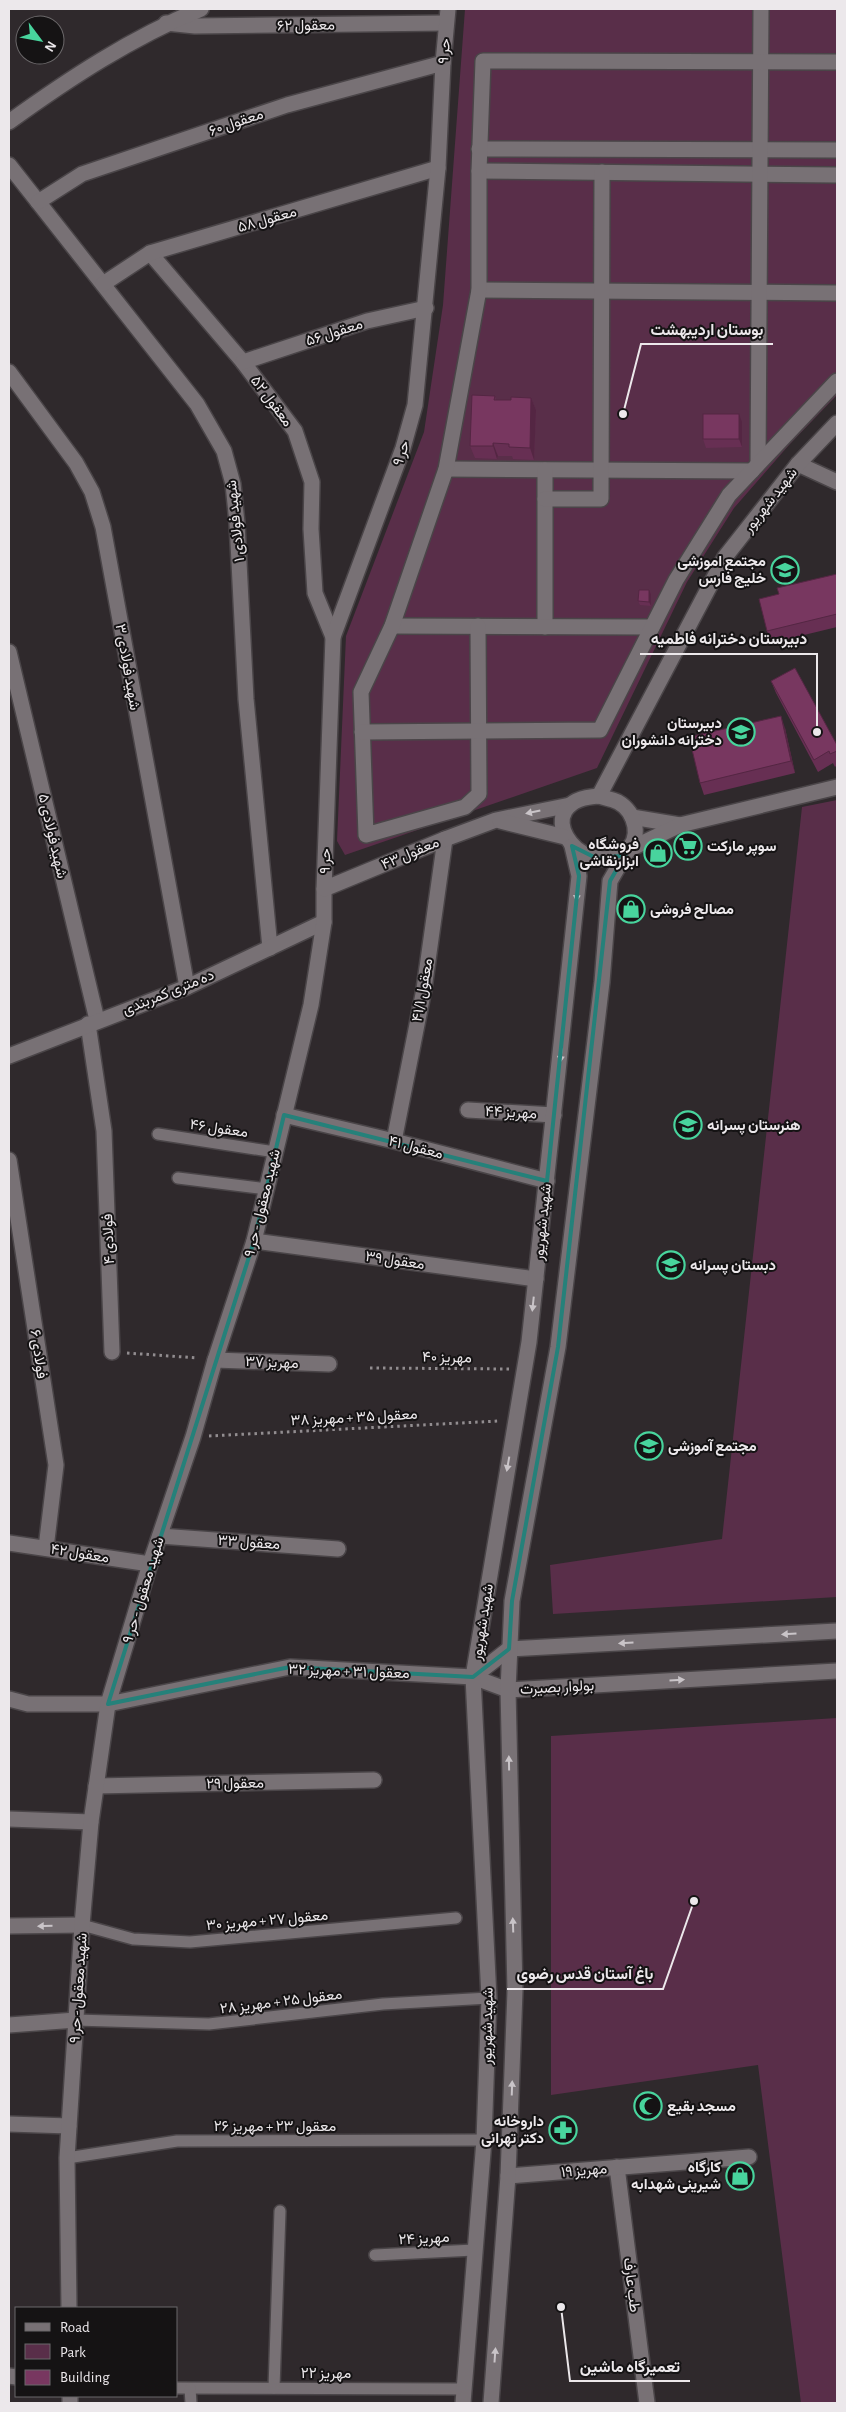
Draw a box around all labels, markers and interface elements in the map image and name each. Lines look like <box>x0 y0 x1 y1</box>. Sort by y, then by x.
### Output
north arrow <box>15 15 65 65</box>
street label: معقول ۶۲ <box>277 17 335 35</box>
street label: حر ۹ <box>436 38 454 65</box>
text: N <box>42 39 59 54</box>
street label: معقول ۶۰ <box>207 106 266 140</box>
street label: معقول ۵۸ <box>236 204 299 236</box>
callout: بوستان اردیبهشت <box>641 313 773 344</box>
street label: معقول ۵۶ <box>304 316 365 350</box>
text: بوستان اردیبهشت <box>651 322 764 340</box>
street label: معقول ۵۲ <box>247 373 295 430</box>
street label: حر ۹ <box>390 439 414 468</box>
street label: شهید شهریور <box>740 465 801 537</box>
street label: شهید فولادی ۱ <box>224 479 249 562</box>
place label: مجتمع اموزشی خلیج فارس <box>677 554 766 588</box>
school or university icon: مجتمع اموزشی خلیج فارس <box>770 555 800 585</box>
street label: شهید فولادی ۳ <box>111 623 143 712</box>
callout: دبیرستان دخترانه فاطمیه <box>640 623 817 654</box>
text: دبیرستان دخترانه فاطمیه <box>651 631 807 649</box>
place label: دبیرستان دخترانه دانشوران <box>622 716 722 749</box>
school or university icon: دبیرستان دخترانه دانشوران <box>726 717 756 747</box>
street label: شهید فولادی ۵ <box>34 792 70 880</box>
one-way arrow <box>525 809 541 817</box>
supermarket icon: سوپر مارکت <box>673 831 703 861</box>
street label: معقول ۴۳ <box>379 835 442 873</box>
place label: فروشگاه ابزارنقاشی <box>579 836 639 870</box>
shop icon: فروشگاه ابزارنقاشی <box>643 838 673 868</box>
place label: سوپر مارکت <box>707 839 777 856</box>
street label: حر ۹ <box>318 848 334 874</box>
one-way arrow <box>573 886 581 902</box>
shop icon: مصالح فروشی <box>616 894 646 924</box>
place label: مصالح فروشی <box>650 902 734 919</box>
street label: معقول ۴۱/۱ <box>410 957 436 1023</box>
street label: ده متری کمربندی <box>120 967 217 1020</box>
one-way arrow <box>557 1048 565 1064</box>
street label: مهریز ۴۴ <box>485 1104 537 1122</box>
school or university icon: هنرستان پسرانه <box>673 1110 703 1140</box>
street label: معقول ۴۶ <box>189 1117 249 1141</box>
place label: هنرستان پسرانه <box>707 1118 801 1135</box>
street label: معقول ۴۱ <box>387 1133 445 1162</box>
street label: شهید معقول - حر ۹ <box>242 1147 284 1259</box>
street label: شهید شهریور <box>531 1183 555 1263</box>
street label: فولادی ۴ <box>100 1213 119 1265</box>
street label: معقول ۳۹ <box>364 1249 426 1273</box>
school or university icon: دبستان پسرانه <box>656 1250 686 1280</box>
place label: دبستان پسرانه <box>690 1258 776 1275</box>
one-way arrow <box>529 1296 537 1312</box>
street label: فولادی ۶ <box>26 1328 49 1380</box>
street label: مهریز ۴۰ <box>422 1350 472 1366</box>
street label: مهریز ۳۷ <box>245 1354 299 1372</box>
street label: معقول ۳۵ + مهریز ۳۸ <box>290 1407 418 1429</box>
school or university icon: مجتمع آموزشی <box>634 1431 664 1461</box>
place label: مجتمع آموزشی <box>668 1438 757 1456</box>
one-way arrow <box>504 1457 512 1473</box>
street label: معقول ۳۳ <box>217 1533 281 1553</box>
street label: شهید معقول - حر ۹ <box>120 1535 168 1646</box>
street label: معقول ۴۲ <box>49 1541 110 1567</box>
street label: شهید شهریور <box>469 1582 497 1663</box>
one-way arrow <box>780 1630 796 1638</box>
one-way arrow <box>618 1639 634 1647</box>
street label: معقول ۳۱ + مهریز ۳۲ <box>288 1662 410 1682</box>
one-way arrow <box>669 1675 685 1683</box>
street label: بولوار بصیرت <box>520 1678 595 1698</box>
one-way arrow <box>505 1755 513 1771</box>
street label: معقول ۲۹ <box>206 1775 264 1793</box>
street label: معقول ۲۷ + مهریز ۳۰ <box>205 1908 329 1934</box>
one-way arrow <box>509 1917 517 1933</box>
one-way arrow <box>37 1922 53 1930</box>
street label: شهید معقول - حر ۹ <box>67 1932 91 2044</box>
callout: باغ آستان قدس رضوی <box>507 1958 663 1989</box>
text: باغ آستان قدس رضوی <box>517 1965 654 1984</box>
street label: معقول ۲۵ + مهریز ۲۸ <box>219 1987 343 2017</box>
street label: شهید شهریور <box>479 1987 497 2066</box>
one-way arrow <box>508 2079 516 2095</box>
mosque icon: مسجد بقیع <box>633 2091 663 2121</box>
place label: مسجد بقیع <box>667 2099 736 2116</box>
place label: داروخانه دکتر تهرانی <box>481 2114 544 2147</box>
pharmacy icon: داروخانه دکتر تهرانی <box>548 2115 578 2145</box>
street label: معقول ۲۳ + مهریز ۲۶ <box>214 2119 336 2135</box>
place label: کارگاه شیرینی شهدابه <box>631 2159 721 2193</box>
street label: مهریز ۱۹ <box>560 2161 608 2181</box>
shop icon: کارگاه شیرینی شهدابه <box>725 2161 755 2191</box>
street label: مهریز ۲۴ <box>398 2230 450 2248</box>
street label: طب عارف <box>620 2257 642 2314</box>
legend <box>15 2307 178 2397</box>
text: Road <box>60 2320 90 2335</box>
text: Park <box>60 2345 86 2360</box>
one-way arrow <box>491 2346 499 2362</box>
callout: تعمیرگاه ماشین <box>570 2350 690 2381</box>
text: تعمیرگاه ماشین <box>580 2358 680 2377</box>
street label: مهریز ۲۲ <box>301 2366 351 2382</box>
text: Building <box>60 2370 110 2385</box>

